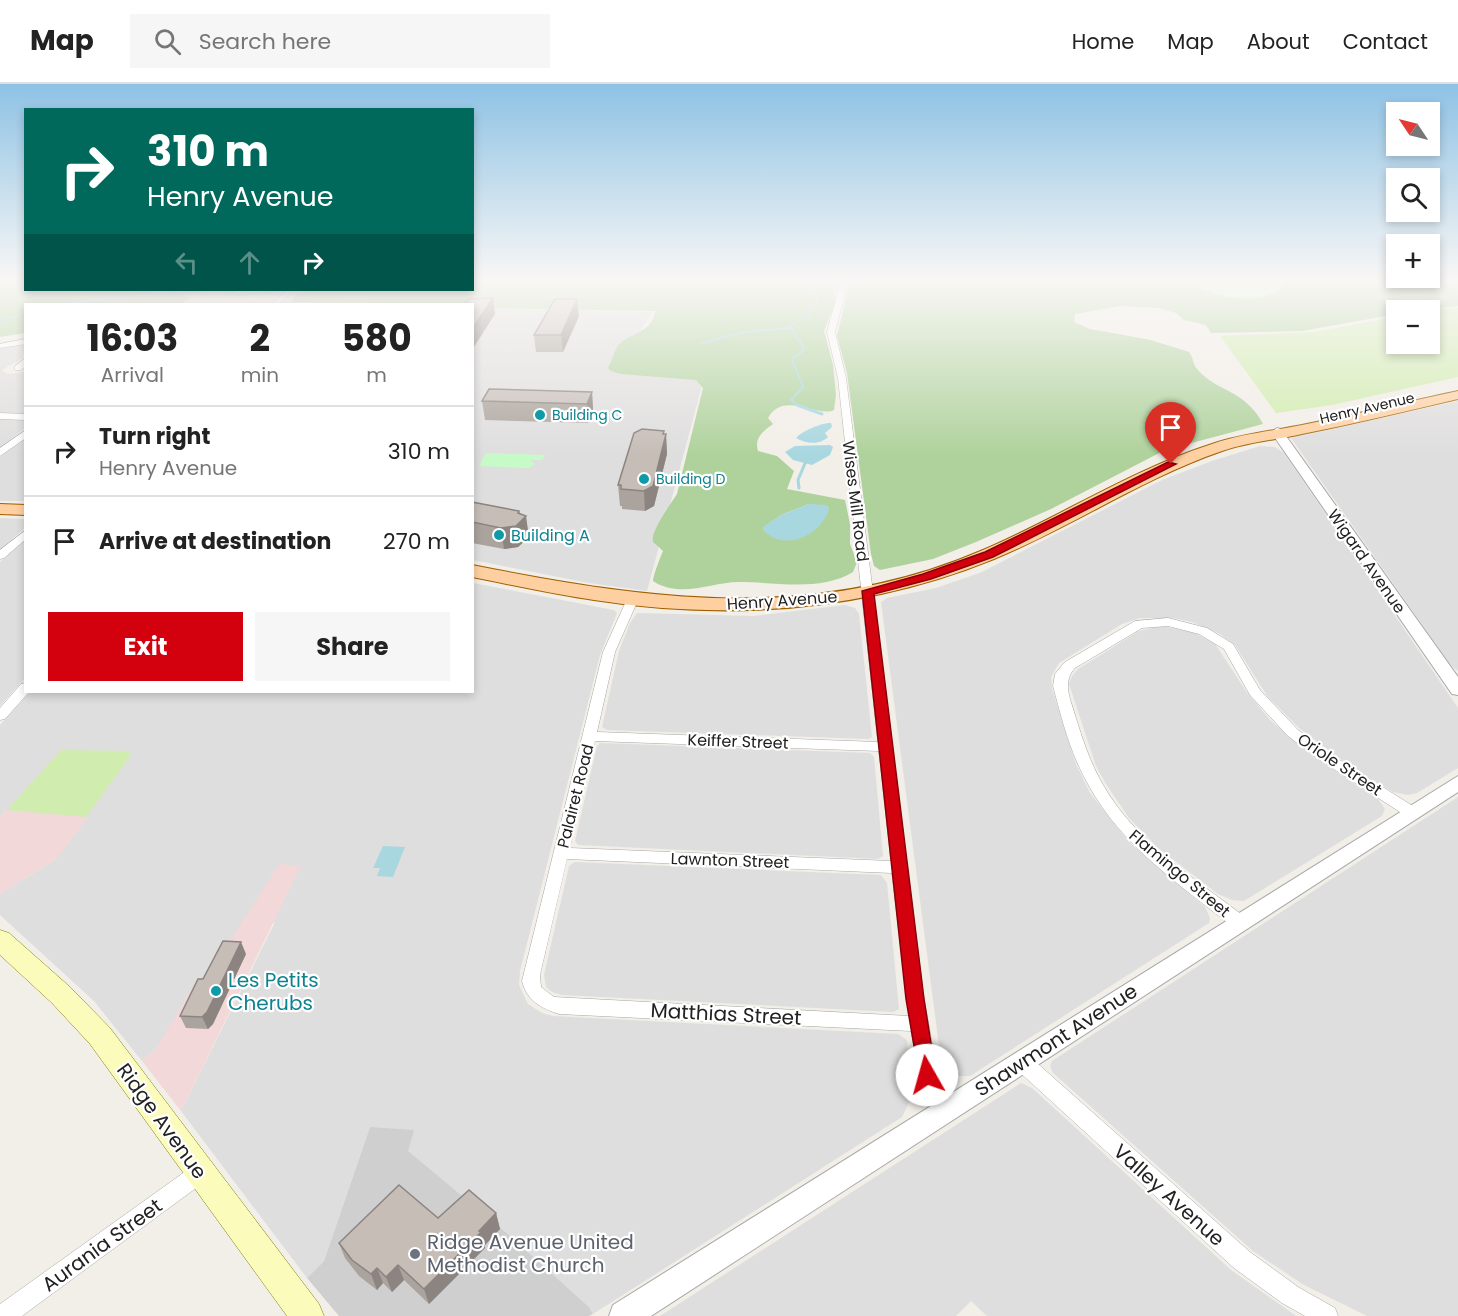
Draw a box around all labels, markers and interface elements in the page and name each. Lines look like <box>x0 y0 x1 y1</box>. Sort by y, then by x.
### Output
search box <box>130 14 550 68</box>
text: Map <box>30 21 94 60</box>
icon: search <box>151 25 184 58</box>
text: Search here <box>199 26 331 57</box>
text: Home <box>1072 27 1134 56</box>
text: Map <box>1167 27 1214 56</box>
text: About <box>1247 27 1310 56</box>
text: Contact <box>1343 27 1428 56</box>
north arrow <box>1386 102 1440 156</box>
map controls <box>1386 102 1440 354</box>
text: 310 m <box>147 122 269 181</box>
icon: right <box>48 132 126 210</box>
button: search <box>1386 168 1440 222</box>
text: Henry Avenue <box>147 178 334 215</box>
button: + <box>1386 234 1440 288</box>
icon: left <box>170 246 203 279</box>
icon: ahead <box>233 246 266 279</box>
icon: right <box>296 246 329 279</box>
button: − <box>1386 300 1440 354</box>
text: 16:03 <box>86 313 178 364</box>
text: 2 <box>250 313 270 364</box>
text: 580 <box>341 313 412 364</box>
text: Arrival <box>101 361 164 389</box>
text: min <box>241 361 279 389</box>
text: m <box>366 361 387 389</box>
street label: Henry Avenue <box>1318 387 1417 429</box>
pin <box>1145 402 1196 464</box>
place label: Building C <box>552 405 622 425</box>
marker: Building C <box>533 408 547 422</box>
icon: arrive <box>1154 411 1187 444</box>
text: Turn right <box>99 421 210 452</box>
icon: right <box>48 435 81 468</box>
text: 310 m <box>388 436 450 467</box>
street label: Wises Mill Road <box>837 439 874 563</box>
text: Henry Avenue <box>99 454 237 482</box>
place label: Building D <box>656 469 725 489</box>
marker: Building D <box>637 472 651 486</box>
street label: Wigard Avenue <box>1322 505 1411 618</box>
place label: Building A <box>511 524 590 547</box>
icon: arrive <box>48 525 81 558</box>
text: Arrive at destination <box>99 526 331 557</box>
text: 270 m <box>383 526 450 557</box>
marker: Building A <box>492 528 506 542</box>
street label: Henry Avenue <box>726 585 838 616</box>
button: Exit <box>48 612 243 681</box>
button: Share <box>255 612 450 681</box>
street label: Keiffer Street <box>687 728 789 755</box>
street label: Oriole Street <box>1293 728 1387 801</box>
street label: Palairet Road <box>551 742 600 851</box>
street label: Flamingo Street <box>1124 824 1235 923</box>
street label: Lawnton Street <box>670 847 790 874</box>
place label: Les Petits Cherubs <box>228 966 319 1017</box>
street label: Shawmont Avenue <box>969 977 1143 1103</box>
marker: Les Petits Cherubs <box>209 984 223 998</box>
street label: Matthias Street <box>650 996 802 1032</box>
position arrow <box>895 1043 959 1107</box>
street label: Ridge Avenue <box>110 1057 214 1185</box>
street label: Valley Avenue <box>1107 1137 1231 1253</box>
street label: Aurania Street <box>36 1192 168 1298</box>
place label: Ridge Avenue United Methodist Church <box>427 1228 634 1279</box>
marker: Ridge Avenue United Methodist Church <box>408 1247 422 1261</box>

